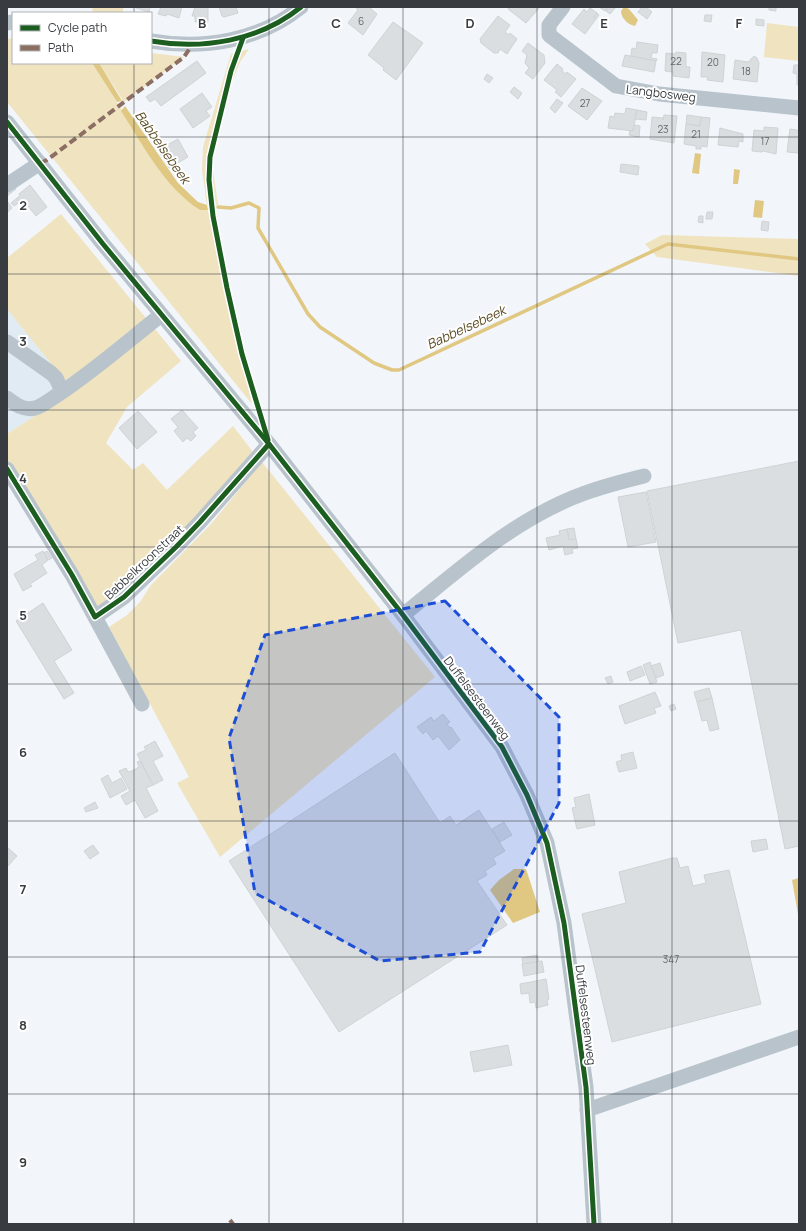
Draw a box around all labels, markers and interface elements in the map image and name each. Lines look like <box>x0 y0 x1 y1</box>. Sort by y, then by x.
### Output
legend <box>12 12 152 64</box>
text: B <box>198 14 206 32</box>
text: C <box>331 14 341 32</box>
house number: 6 <box>358 14 364 28</box>
text: D <box>465 14 475 32</box>
text: E <box>600 14 608 32</box>
text: F <box>736 14 743 32</box>
text: Cycle path <box>48 19 107 36</box>
text: Path <box>48 39 74 56</box>
house number: 22 <box>670 54 682 68</box>
house number: 20 <box>707 55 719 69</box>
house number: 18 <box>741 64 751 78</box>
street label: Langbosweg <box>625 80 697 106</box>
house number: 27 <box>580 96 590 110</box>
water label: Babbelsebeek <box>131 107 196 189</box>
house number: 23 <box>657 122 669 136</box>
house number: 21 <box>691 127 701 141</box>
house number: 17 <box>761 134 769 148</box>
text: 2 <box>19 196 27 214</box>
water label: Babbelsebeek <box>424 300 511 353</box>
text: 3 <box>19 332 27 350</box>
text: 4 <box>19 469 27 487</box>
street label: Babbelkroonstraat <box>101 521 188 603</box>
text: 5 <box>19 606 27 624</box>
street label: Duffelsesteenweg <box>440 653 514 743</box>
text: 6 <box>19 743 27 761</box>
text: 7 <box>20 880 27 898</box>
house number: 347 <box>663 952 679 966</box>
street label: Duffelsesteenweg <box>571 964 601 1066</box>
text: 8 <box>19 1016 27 1034</box>
text: 9 <box>19 1153 27 1171</box>

